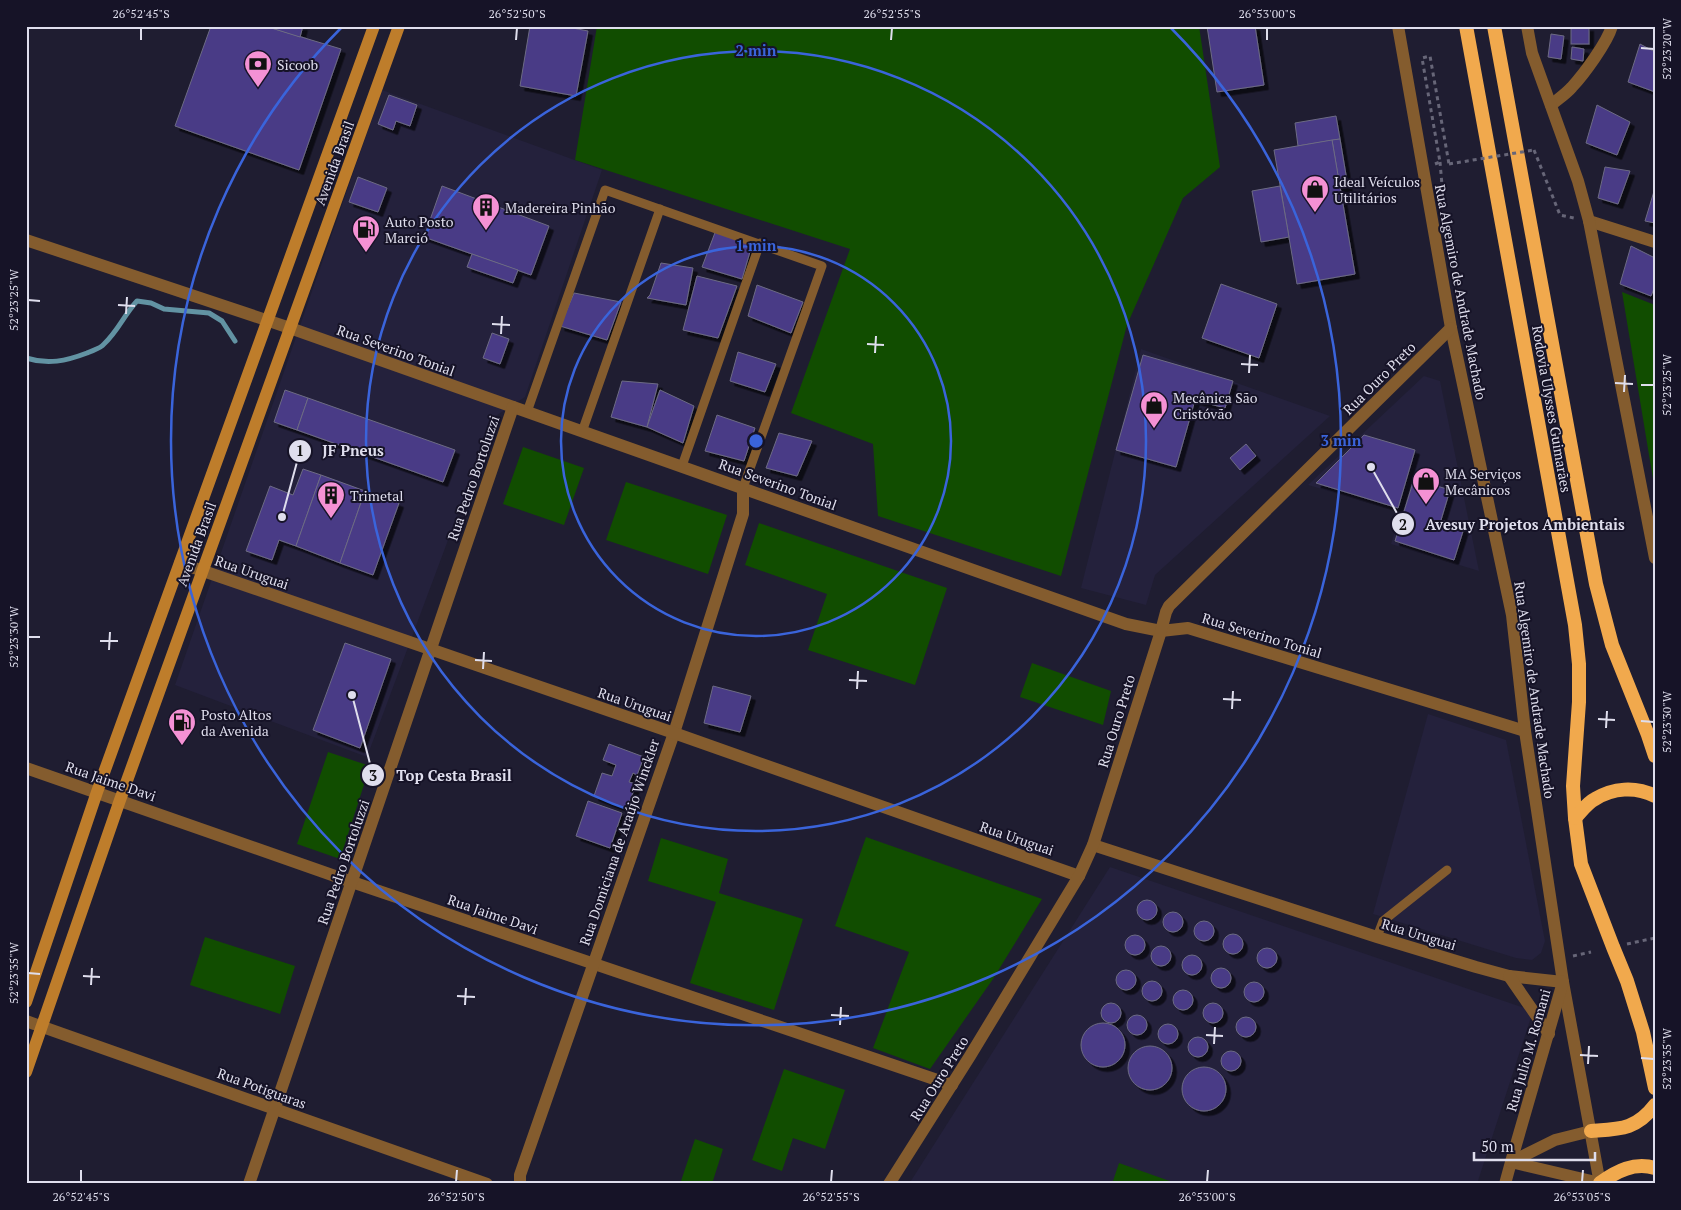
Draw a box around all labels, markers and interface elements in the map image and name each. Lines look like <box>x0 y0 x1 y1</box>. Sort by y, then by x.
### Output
text: 26°52'45"S <box>112 6 170 21</box>
text: 26°52'50"S <box>488 6 546 21</box>
text: 26°52'55"S <box>863 6 921 21</box>
text: 26°53'00"S <box>1238 6 1296 21</box>
text: 52°23'20"W <box>1659 17 1674 80</box>
text: 2 min <box>735 40 777 60</box>
bank icon: Sicoob <box>243 49 273 88</box>
place label: Sicoob <box>277 55 318 74</box>
street label: Avenida Brasil <box>310 118 358 208</box>
place label: Ideal Veículos Utilitários <box>1334 172 1420 207</box>
shop icon: Ideal Veículos Utilitários <box>1300 174 1330 213</box>
street label: Rua Algemiro de Andrade Machado <box>1431 183 1491 402</box>
building icon: Madereira Pinhão <box>471 192 501 231</box>
place label: Madereira Pinhão <box>505 198 616 217</box>
place label: Auto Posto Marció <box>385 212 454 247</box>
fuel station icon: Auto Posto Marció <box>351 214 381 253</box>
text: 1 min <box>735 235 777 255</box>
text: 52°23'25"W <box>6 268 21 331</box>
street label: Rua Severino Tonial <box>334 320 458 380</box>
street label: Rodovia Ulysses Guimarães <box>1528 324 1576 494</box>
street label: Rua Ouro Preto <box>1338 337 1420 419</box>
text: 52°23'25"W <box>1659 353 1674 416</box>
place label: Mecânica São Cristóvão <box>1173 388 1258 423</box>
shop icon: Mecânica São Cristóvão <box>1139 390 1169 429</box>
street label: Rua Pedro Bortoluzzi <box>443 413 503 543</box>
text: 3 min <box>1320 430 1362 450</box>
centre of rings <box>747 432 765 450</box>
callout: JF Pneus <box>288 436 394 466</box>
text: 1 <box>296 440 304 460</box>
text: JF Pneus <box>322 440 384 460</box>
street label: Rua Severino Tonial <box>716 454 840 514</box>
place label: MA Serviços Mecânicos <box>1445 464 1521 499</box>
shop icon: MA Serviços Mecânicos <box>1411 466 1441 505</box>
building icon: Trimetal <box>316 480 346 519</box>
place label: Trimetal <box>350 486 403 505</box>
street label: Avenida Brasil <box>172 499 220 589</box>
callout: Avesuy Projetos Ambientais <box>1390 509 1635 539</box>
text: 2 <box>1399 514 1407 534</box>
text: Avesuy Projetos Ambientais <box>1425 514 1625 534</box>
street label: Rua Uruguai <box>213 550 291 594</box>
street label: Rua Algemiro de Andrade Machado <box>1510 580 1560 800</box>
text: 52°23'30"W <box>6 605 21 668</box>
street label: Rua Severino Tonial <box>1200 608 1324 662</box>
street label: Rua Ouro Preto <box>1093 672 1139 770</box>
street label: Rua Uruguai <box>596 682 674 726</box>
text: 52°23'30"W <box>1659 690 1674 753</box>
place label: Posto Altos da Avenida <box>201 705 272 740</box>
fuel station icon: Posto Altos da Avenida <box>167 707 197 746</box>
street label: Rua Domiciana de Araújo Winckler <box>575 736 664 948</box>
street label: Rua Jaime Davi <box>63 757 159 805</box>
callout: Top Cesta Brasil <box>361 760 521 790</box>
text: 3 <box>369 765 377 785</box>
text: Top Cesta Brasil <box>396 765 512 785</box>
street label: Rua Pedro Bortoluzzi <box>313 797 373 927</box>
street label: Rua Uruguai <box>978 816 1056 860</box>
street label: Rua Jaime Davi <box>445 890 541 938</box>
street label: Rua Uruguai <box>1379 914 1459 954</box>
text: 52°23'35"W <box>6 941 21 1004</box>
street label: Rua Julio M. Romani <box>1501 986 1555 1114</box>
text: 52°23'35"W <box>1659 1027 1674 1090</box>
street label: Rua Ouro Preto <box>905 1032 973 1124</box>
street label: Rua Potiguaras <box>215 1063 309 1113</box>
scale bar <box>1474 1130 1595 1162</box>
text: 50 m <box>1481 1136 1514 1156</box>
text: 26°52'45"S <box>52 1189 110 1204</box>
text: 26°52'50"S <box>427 1189 485 1204</box>
text: 26°52'55"S <box>802 1189 860 1204</box>
text: 26°53'00"S <box>1178 1189 1236 1204</box>
text: 26°53'05"S <box>1553 1189 1611 1204</box>

